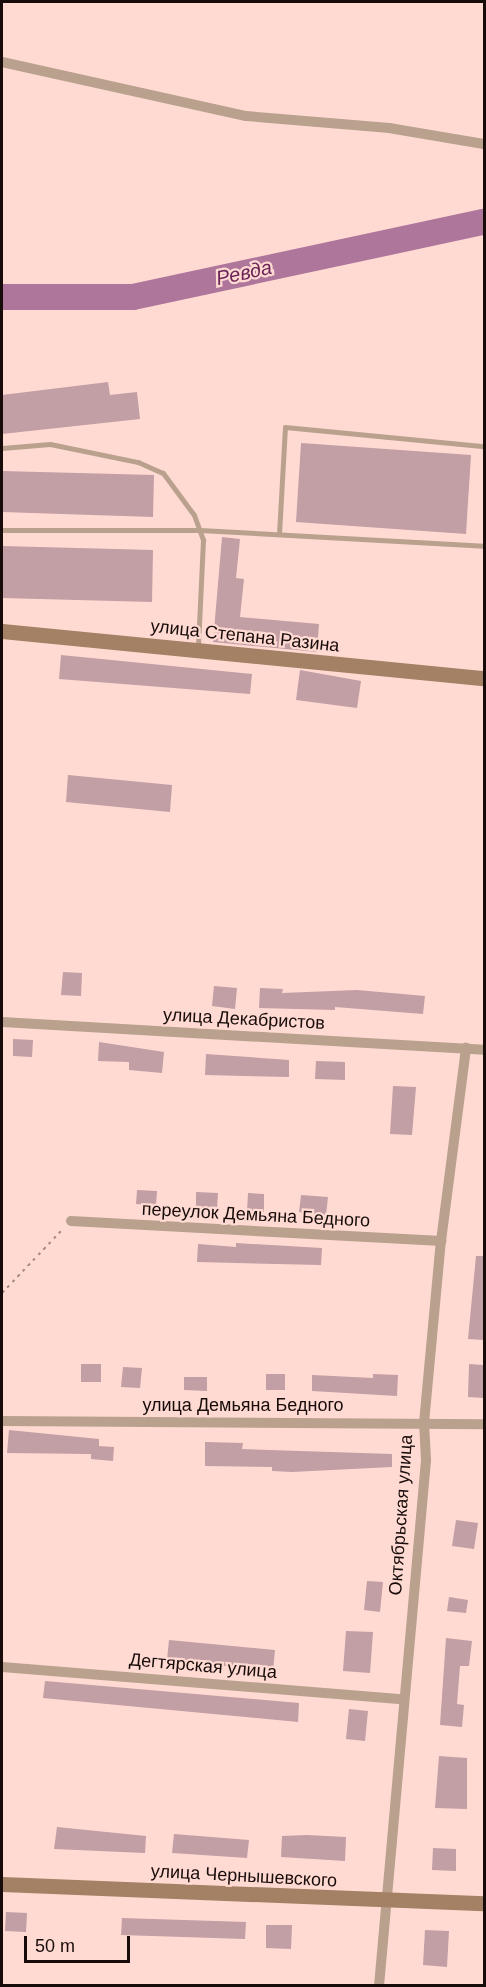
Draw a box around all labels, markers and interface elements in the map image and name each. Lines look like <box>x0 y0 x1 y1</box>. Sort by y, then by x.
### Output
water label: Ревда <box>214 255 274 291</box>
street label: улица Степана Разина <box>150 615 340 657</box>
street label: улица Декабристов <box>163 1004 325 1034</box>
street label: переулок Демьяна Бедного <box>141 1198 371 1232</box>
street label: улица Демьяна Бедного <box>142 1394 344 1416</box>
street label: Октябрьская улица <box>385 1434 417 1596</box>
street label: Дегтярская улица <box>128 1649 278 1683</box>
street label: улица Чернышевского <box>150 1860 338 1892</box>
scale bar <box>27 1924 134 1962</box>
text: 50 m <box>35 1936 75 1956</box>

